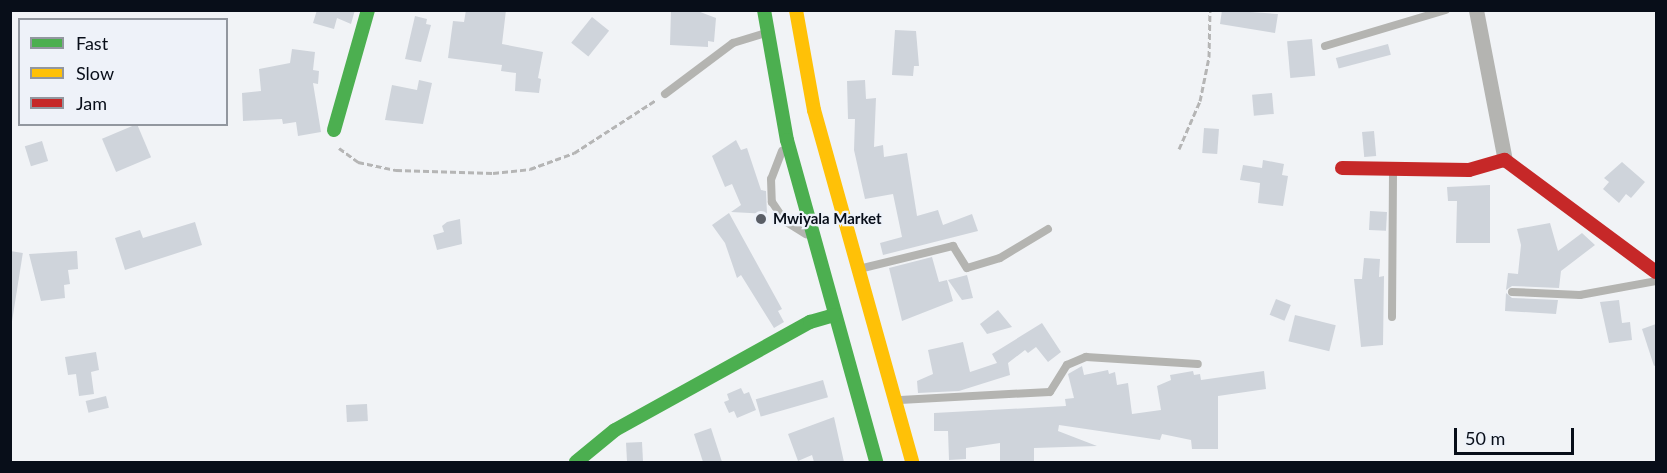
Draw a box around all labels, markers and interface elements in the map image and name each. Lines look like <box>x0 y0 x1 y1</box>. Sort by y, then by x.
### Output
legend <box>18 18 228 126</box>
text: Fast <box>76 32 108 54</box>
text: Slow <box>76 62 114 84</box>
text: Jam <box>76 92 107 114</box>
place label: Mwiyala Market <box>773 210 882 228</box>
marker: Mwiyala Market <box>754 212 768 226</box>
scale bar <box>1457 416 1577 454</box>
text: 50 m <box>1465 427 1505 449</box>

